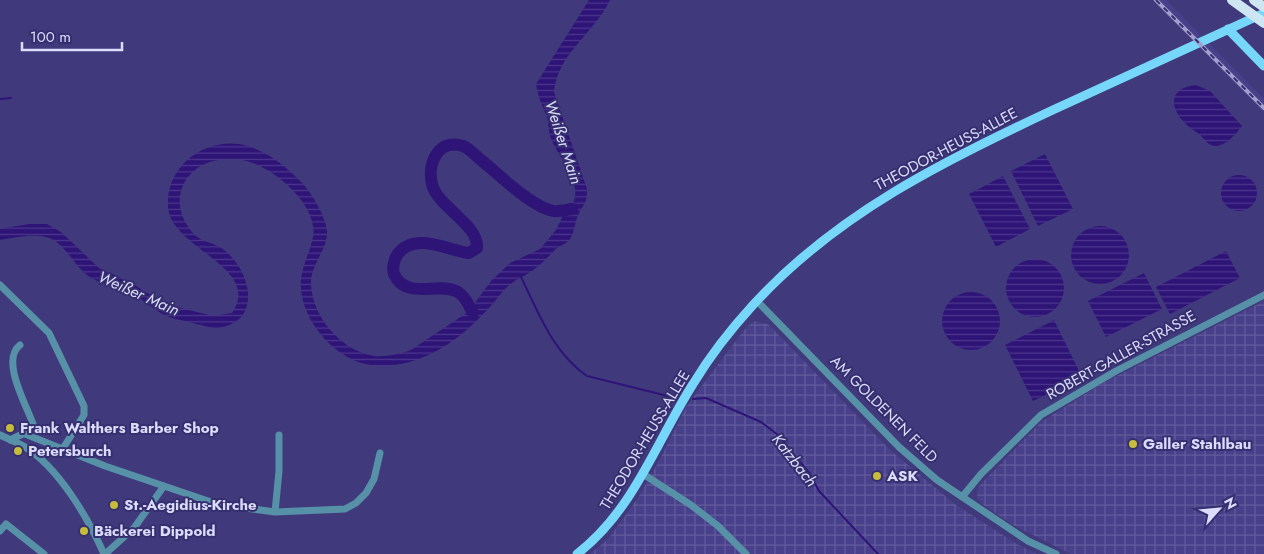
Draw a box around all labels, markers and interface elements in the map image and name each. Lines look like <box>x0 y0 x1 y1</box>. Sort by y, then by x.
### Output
scale bar <box>22 20 122 52</box>
text: 100 m <box>30 26 71 48</box>
water label: Weißer Main <box>539 97 588 187</box>
street label: THEODOR-HEUSS-ALLEE <box>871 102 1021 196</box>
water label: Weißer Main <box>94 265 183 322</box>
street label: ROBERT-GALLER-STRASSE <box>1042 305 1200 405</box>
street label: AM GOLDENEN FELD <box>825 350 943 468</box>
street label: THEODOR-HEUSS-ALLEE <box>595 366 695 514</box>
place label: Frank Walthers Barber Shop <box>20 417 219 439</box>
marker: Frank Walthers Barber Shop <box>4 422 16 434</box>
water label: Katzbach <box>767 429 823 492</box>
place label: Galler Stahlbau <box>1143 433 1251 455</box>
marker: Galler Stahlbau <box>1127 438 1139 450</box>
place label: Petersburch <box>28 440 112 462</box>
marker: Petersburch <box>12 445 24 457</box>
place label: ASK <box>886 465 918 487</box>
marker: ASK <box>871 470 883 482</box>
north arrow <box>1194 484 1244 534</box>
place label: St.-Aegidius-Kirche <box>124 494 257 516</box>
text: N <box>1219 494 1242 513</box>
marker: St.-Aegidius-Kirche <box>108 499 120 511</box>
place label: Bäckerei Dippold <box>94 520 216 542</box>
marker: Bäckerei Dippold <box>78 525 90 537</box>

